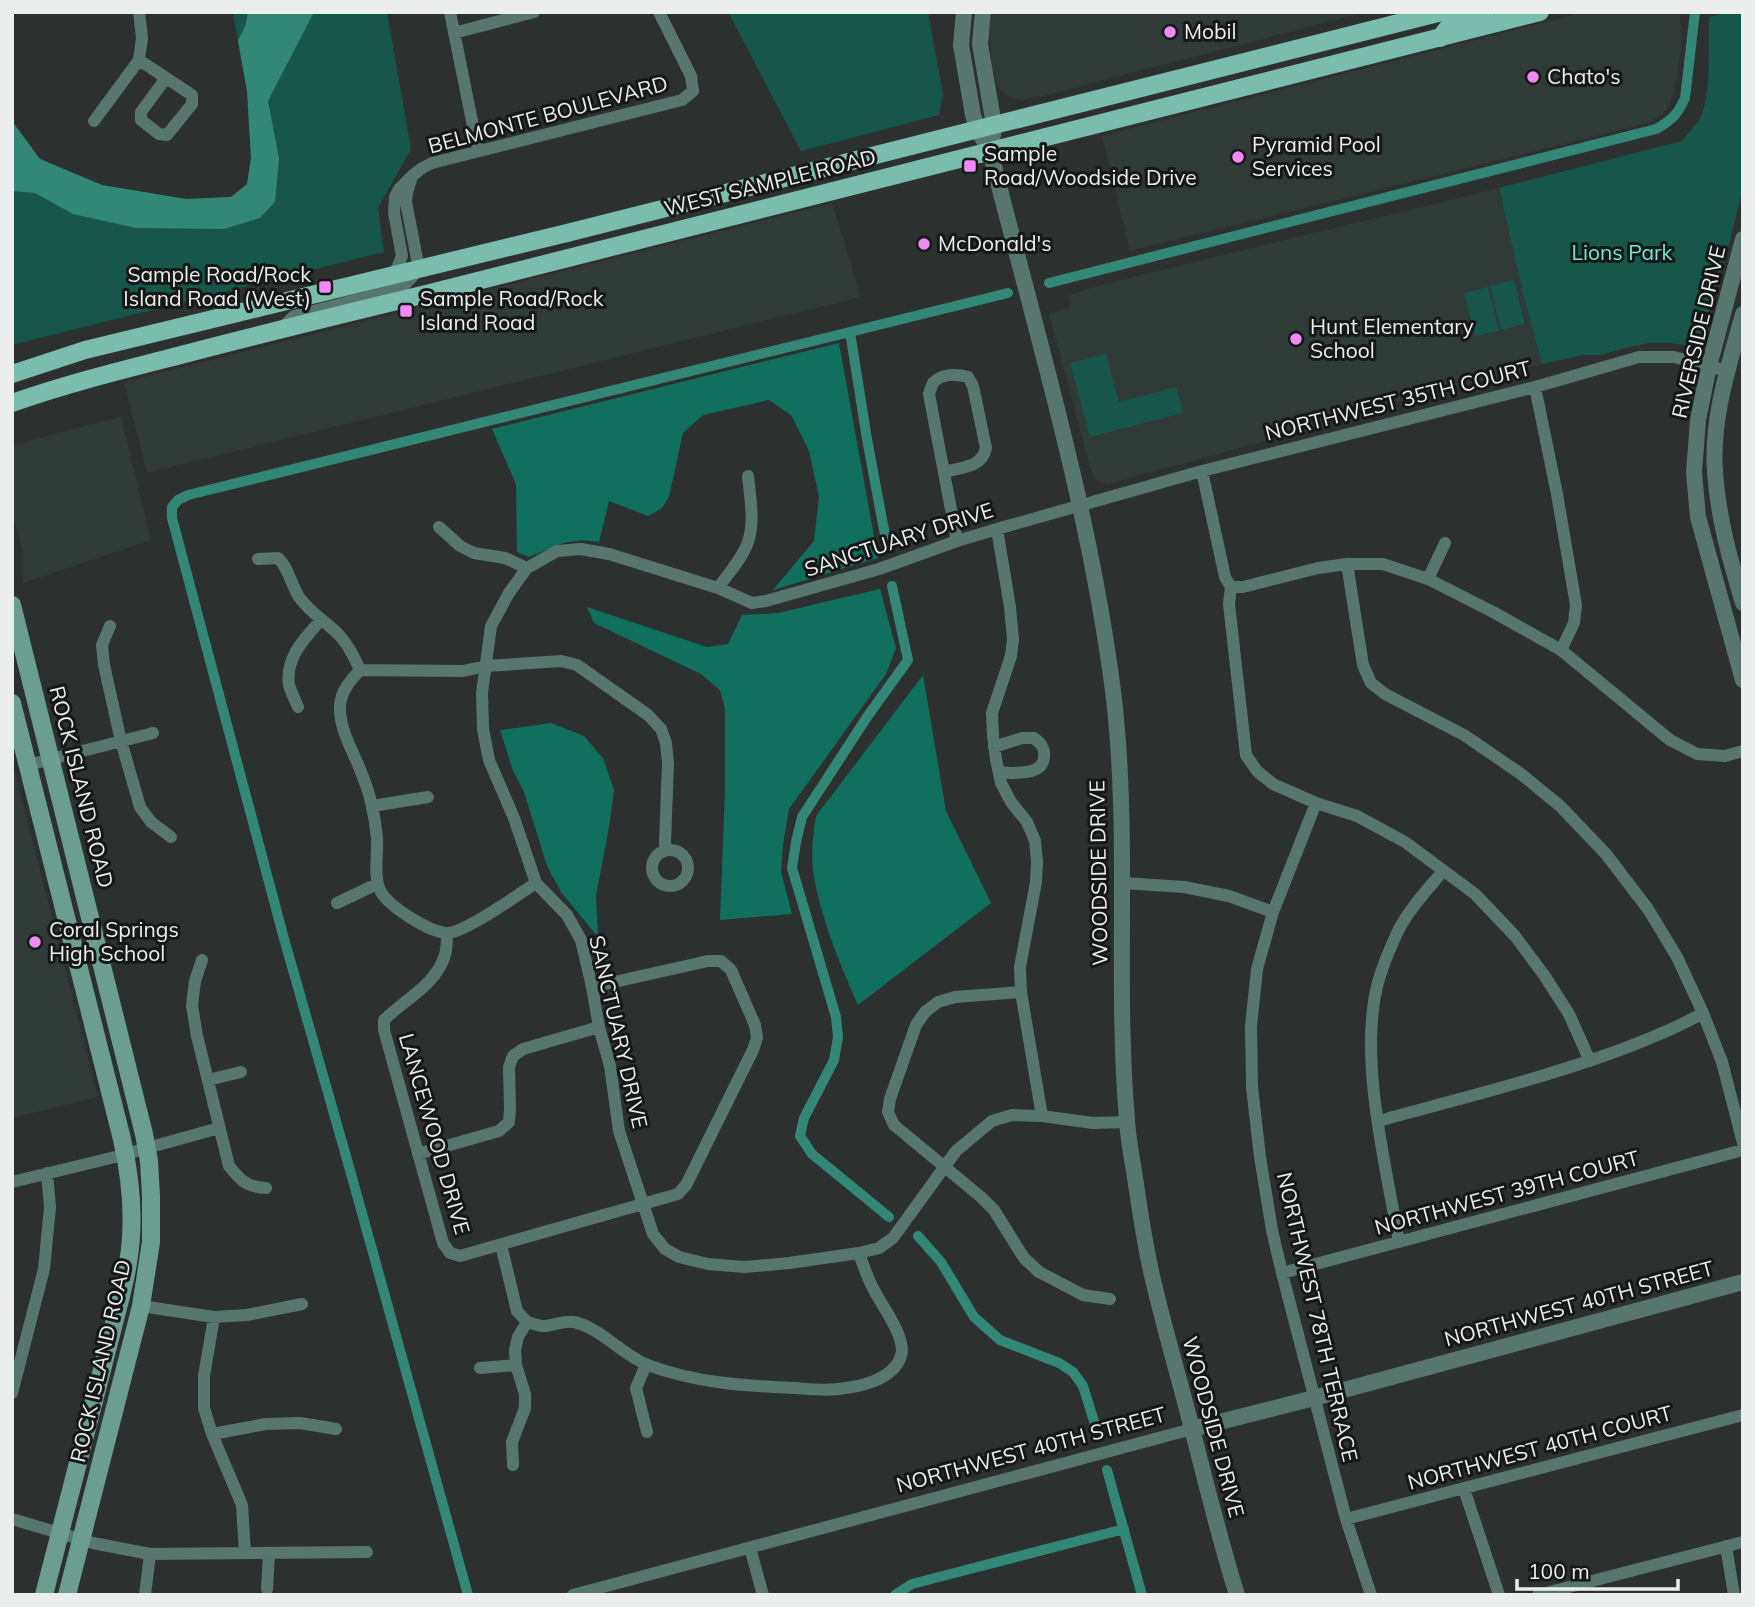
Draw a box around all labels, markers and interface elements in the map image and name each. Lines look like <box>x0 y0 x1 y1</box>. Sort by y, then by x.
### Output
place label: Mobil <box>1184 18 1237 44</box>
marker: Mobil <box>1162 24 1178 40</box>
place label: Chato's <box>1547 63 1621 89</box>
street label: BELMONTE BOULEVARD <box>425 69 670 159</box>
marker: Chato's <box>1525 69 1541 85</box>
place label: Pyramid Pool Services <box>1252 131 1381 181</box>
place label: Sample Road/Woodside Drive <box>984 140 1197 190</box>
street label: WEST SAMPLE ROAD <box>661 143 878 221</box>
marker: Pyramid Pool Services <box>1230 149 1246 165</box>
marker: Sample Road/Woodside Drive <box>962 158 978 174</box>
place label: McDonald's <box>938 230 1052 256</box>
marker: McDonald's <box>916 236 932 252</box>
park label: Lions Park <box>1572 239 1673 265</box>
street label: RIVERSIDE DRIVE <box>1666 243 1731 421</box>
place label: Sample Road/Rock Island Road (West) <box>123 261 311 311</box>
marker: Sample Road/Rock Island Road (West) <box>317 279 333 295</box>
place label: Sample Road/Rock Island Road <box>420 285 604 335</box>
marker: Sample Road/Rock Island Road <box>398 303 414 319</box>
place label: Hunt Elementary School <box>1310 313 1474 363</box>
marker: Hunt Elementary School <box>1288 331 1304 347</box>
street label: NORTHWEST 35TH COURT <box>1262 354 1534 446</box>
street label: SANCTUARY DRIVE <box>801 496 996 582</box>
street label: ROCK ISLAND ROAD <box>44 683 120 890</box>
street label: WOODSIDE DRIVE <box>1083 780 1113 966</box>
place label: Coral Springs High School <box>49 916 179 966</box>
street label: SANCTUARY DRIVE <box>584 933 654 1131</box>
marker: Coral Springs High School <box>27 934 43 950</box>
street label: LANCEWOOD DRIVE <box>394 1030 476 1237</box>
street label: NORTHWEST 39TH COURT <box>1372 1144 1642 1240</box>
street label: NORTHWEST 78TH TERRACE <box>1272 1169 1364 1464</box>
street label: NORTHWEST 40TH STREET <box>1441 1254 1717 1352</box>
street label: ROCK ISLAND ROAD <box>64 1257 136 1465</box>
street label: WOODSIDE DRIVE <box>1177 1334 1251 1520</box>
street label: NORTHWEST 40TH COURT <box>1405 1399 1675 1495</box>
street label: NORTHWEST 40TH STREET <box>893 1400 1169 1498</box>
scale bar <box>1517 1548 1678 1592</box>
text: 100 m <box>1528 1558 1590 1584</box>

